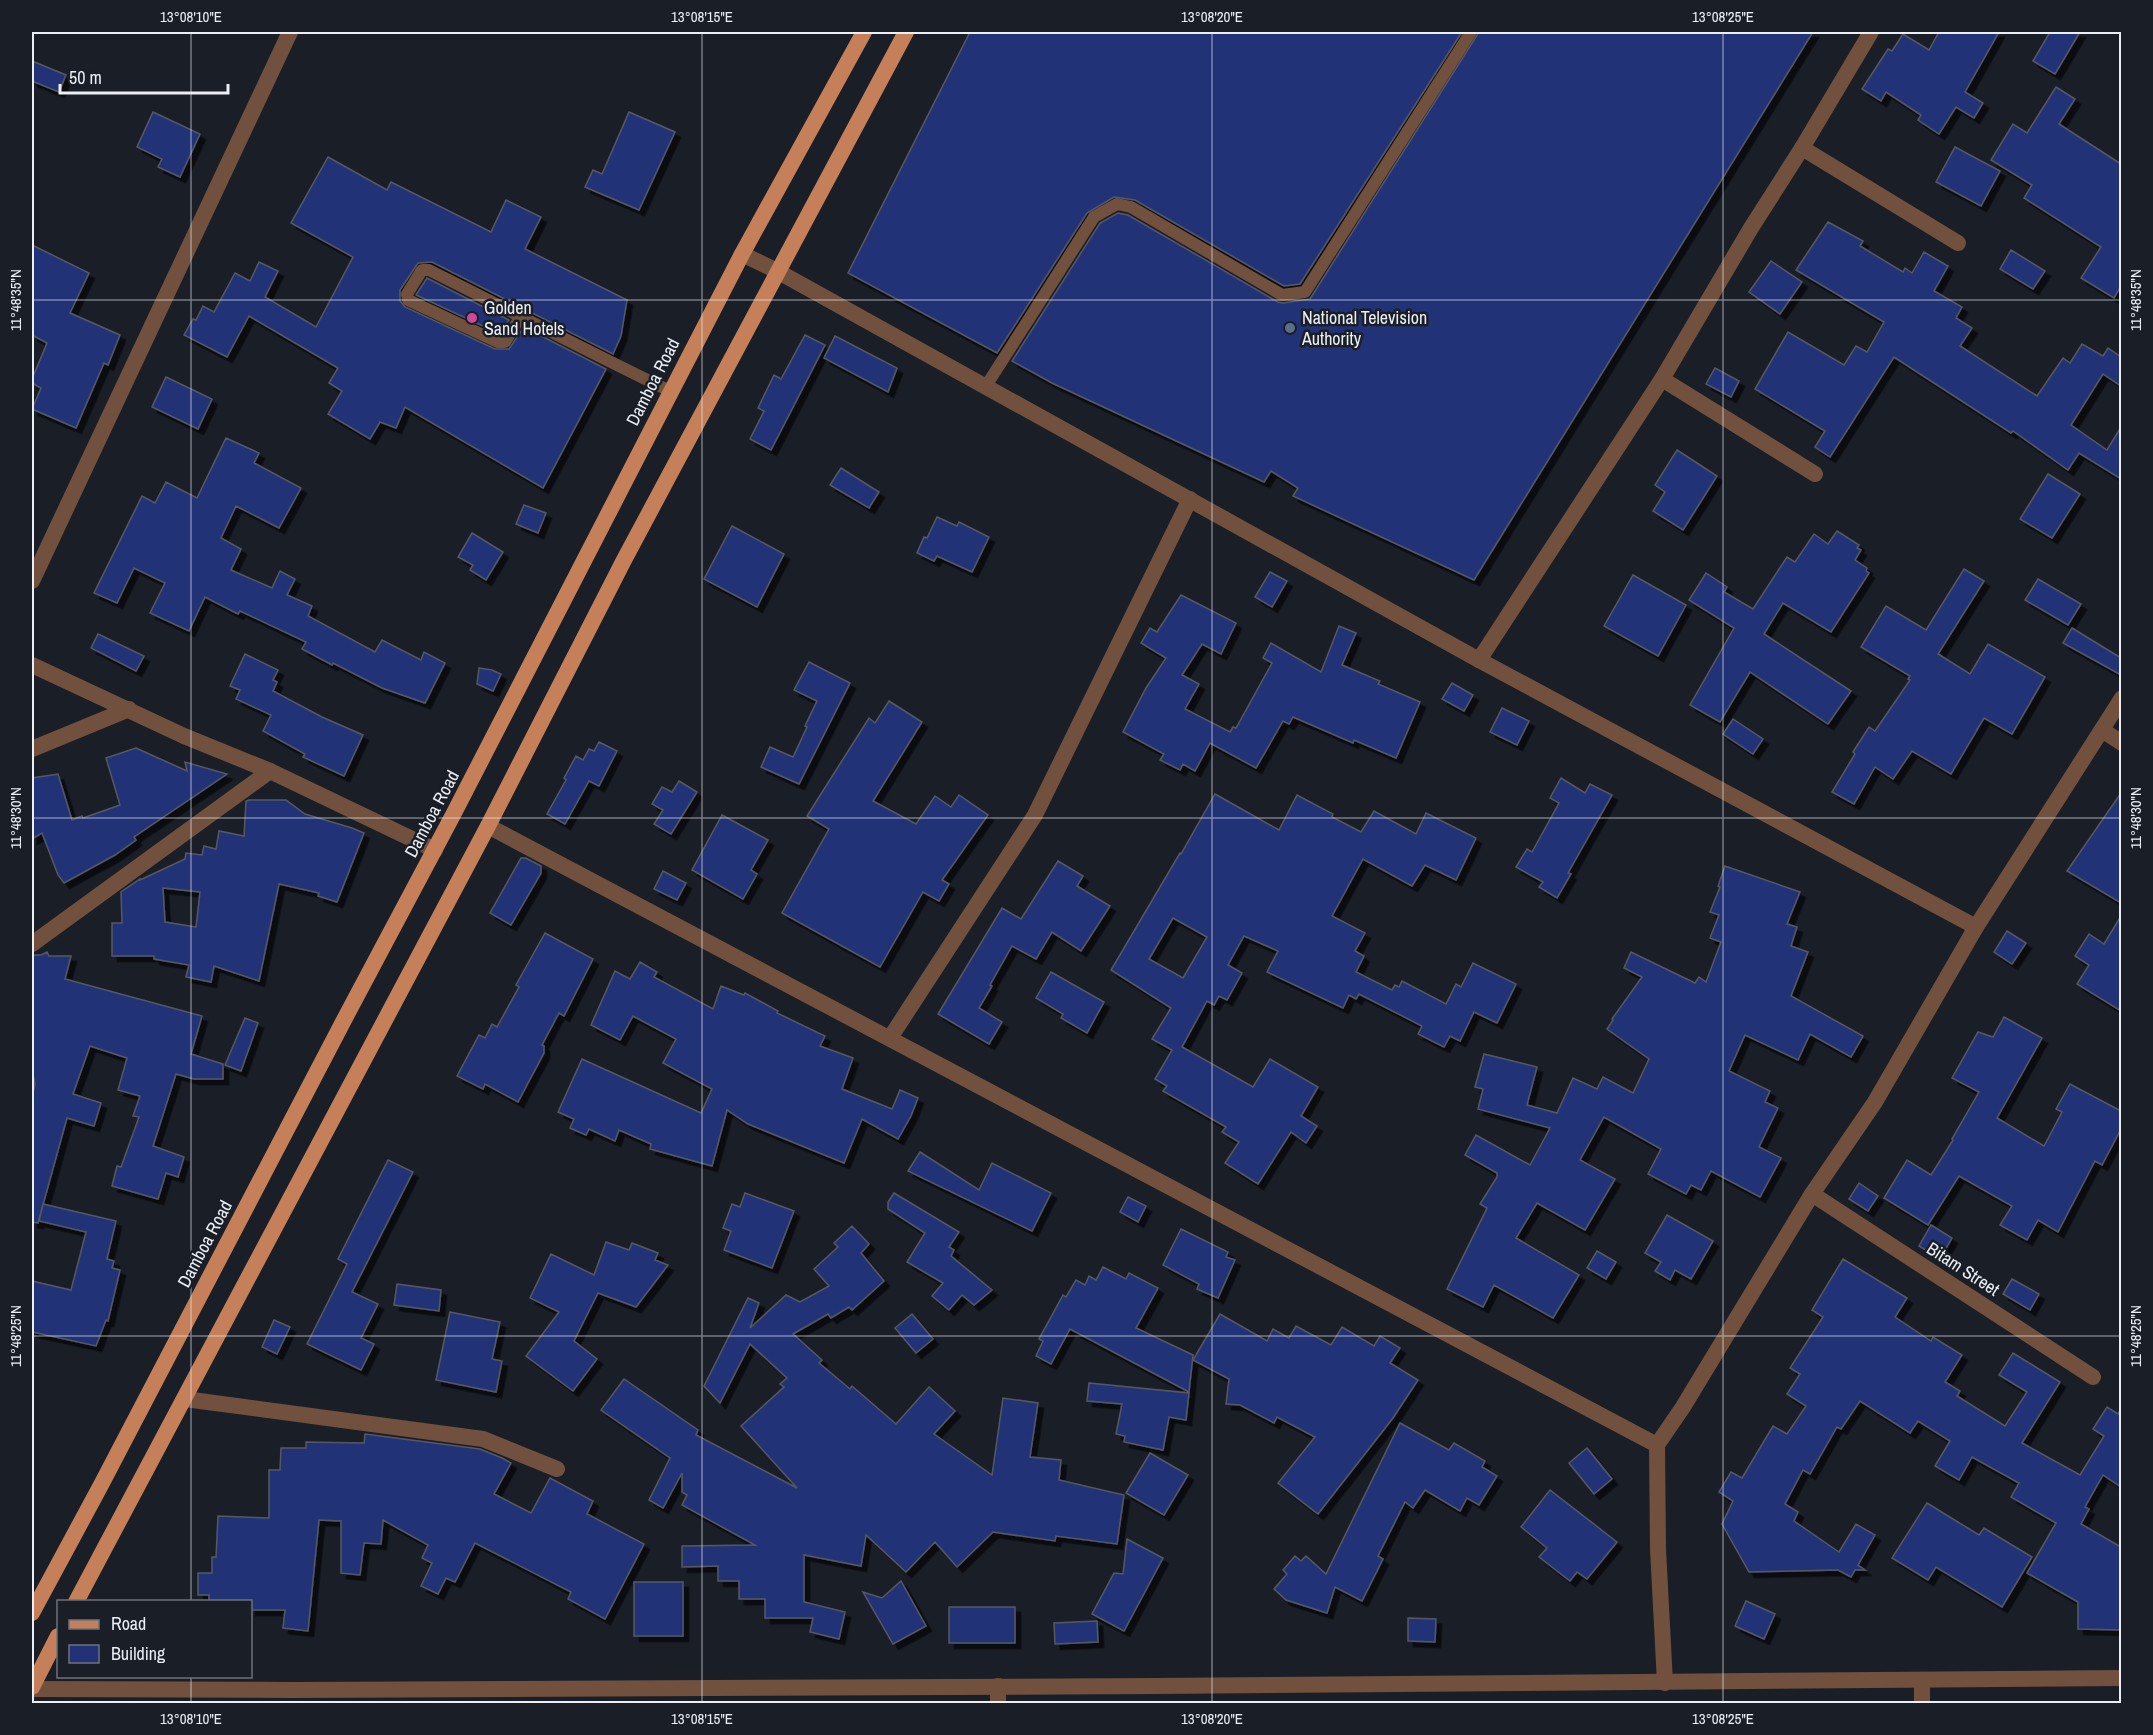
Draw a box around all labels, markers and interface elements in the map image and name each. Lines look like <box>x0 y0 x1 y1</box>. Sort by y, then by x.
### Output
text: 13°08'10"E <box>160 6 222 27</box>
text: 13°08'15"E <box>671 6 733 27</box>
text: 13°08'20"E <box>1181 6 1243 27</box>
text: 13°08'25"E <box>1692 6 1754 27</box>
scale bar <box>60 57 228 95</box>
text: 50 m <box>69 65 102 90</box>
text: 11°48'35"N <box>5 269 26 331</box>
text: 11°48'35"N <box>2125 269 2146 331</box>
place label: Golden Sand Hotels <box>484 295 564 341</box>
place label: National Television Authority <box>1301 305 1427 351</box>
marker: Golden Sand Hotels <box>465 311 479 325</box>
marker: National Television Authority <box>1283 321 1297 335</box>
street label: Damboa Road <box>620 334 685 430</box>
street label: Damboa Road <box>398 766 465 862</box>
text: 11°48'30"N <box>5 787 26 849</box>
text: 11°48'30"N <box>2125 787 2146 849</box>
street label: Damboa Road <box>171 1196 238 1292</box>
street label: Bitam Street <box>1922 1236 2004 1301</box>
text: 11°48'25"N <box>5 1305 26 1367</box>
text: 11°48'25"N <box>2125 1305 2146 1367</box>
legend <box>57 1600 252 1678</box>
text: Road <box>111 1611 146 1636</box>
text: Building <box>111 1641 166 1666</box>
text: 13°08'10"E <box>160 1708 222 1729</box>
text: 13°08'15"E <box>671 1708 733 1729</box>
text: 13°08'20"E <box>1181 1708 1243 1729</box>
text: 13°08'25"E <box>1692 1708 1754 1729</box>

